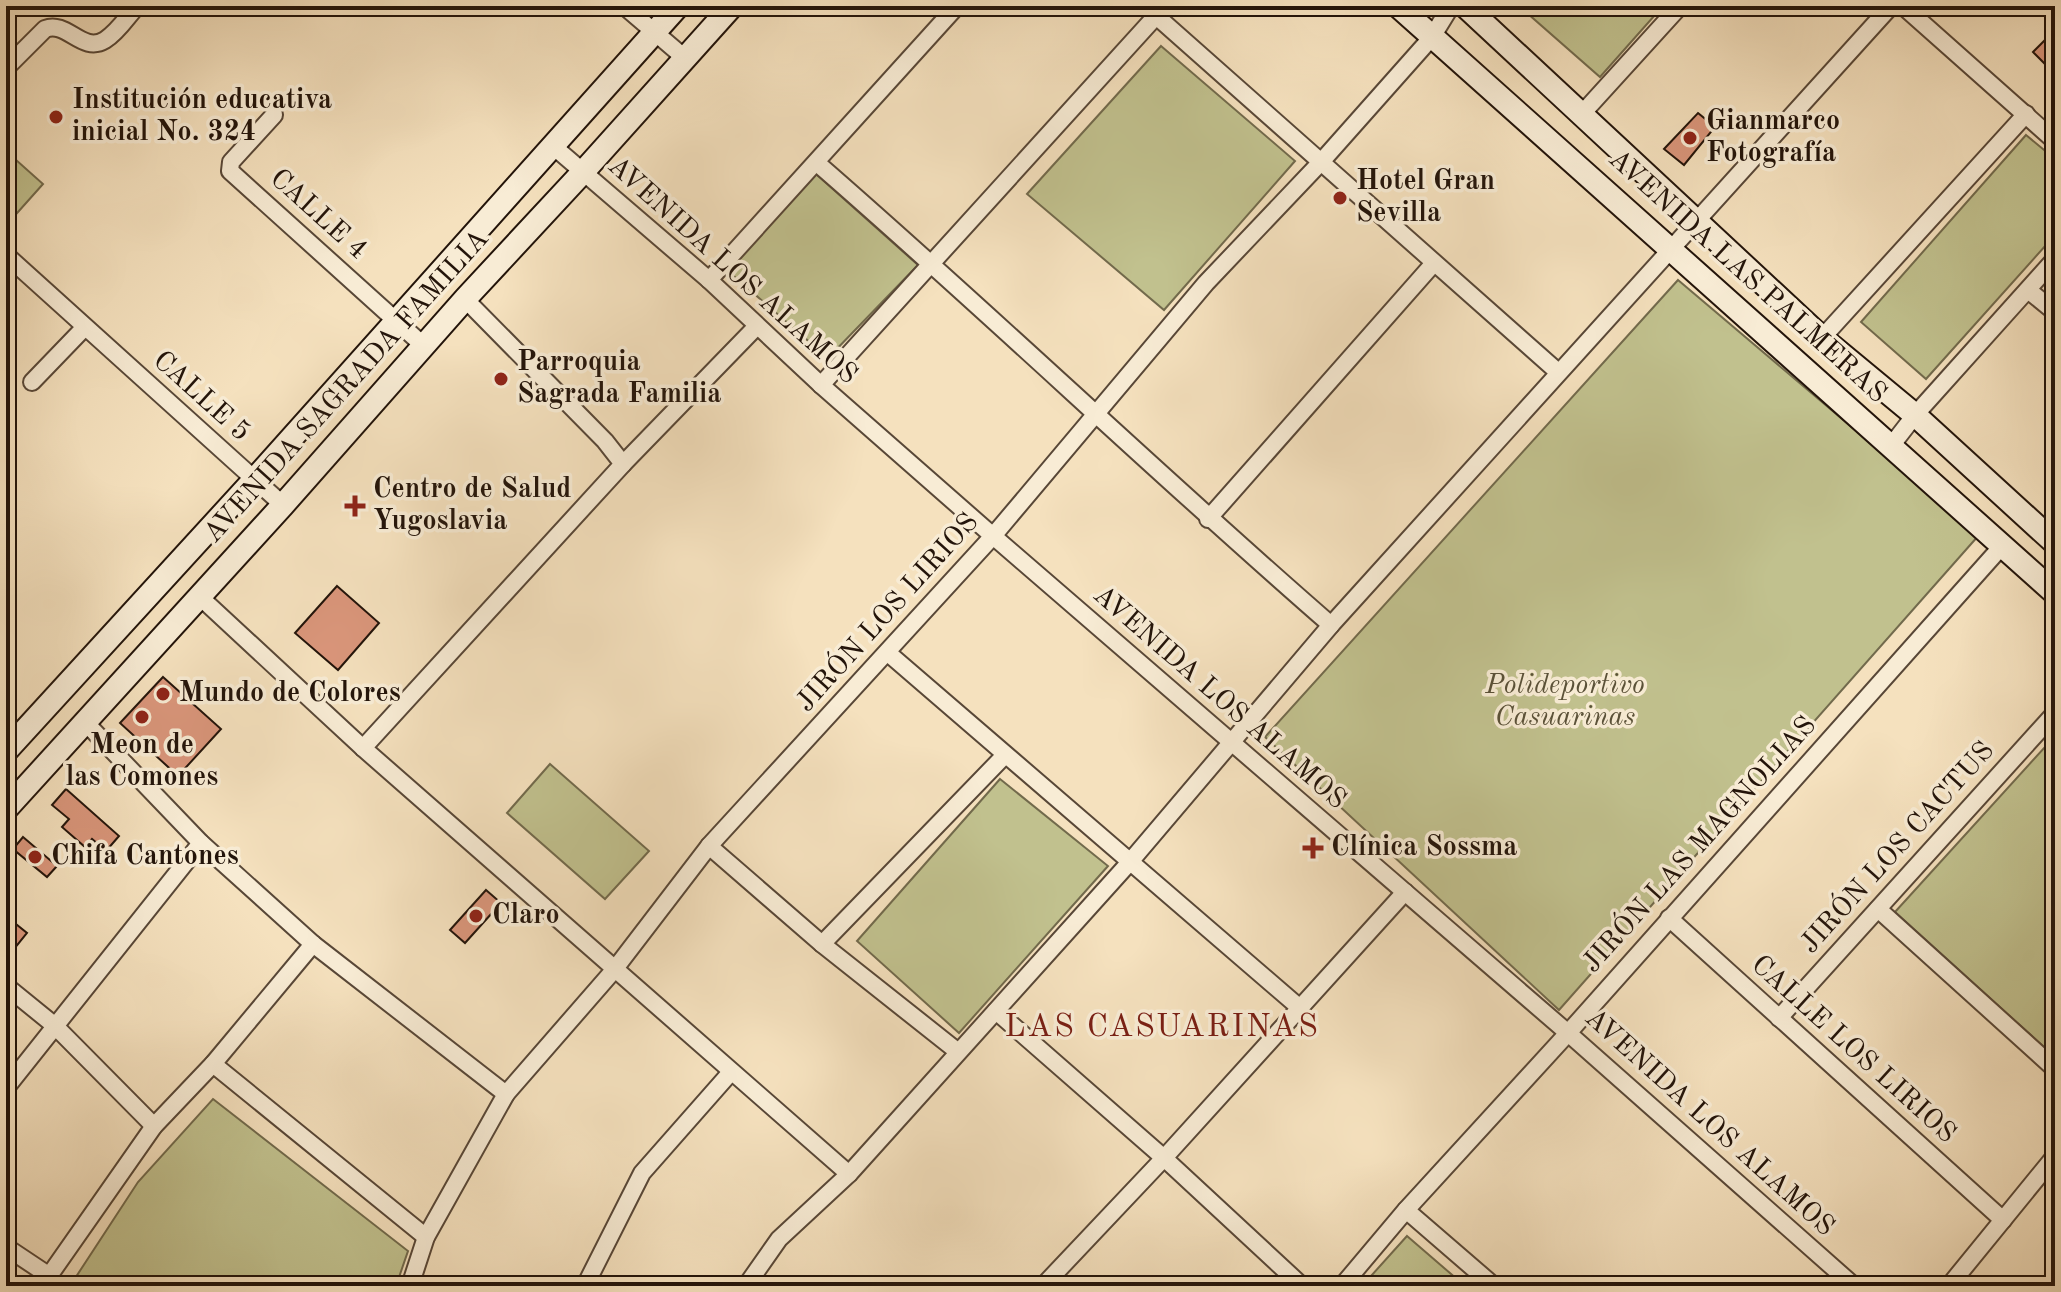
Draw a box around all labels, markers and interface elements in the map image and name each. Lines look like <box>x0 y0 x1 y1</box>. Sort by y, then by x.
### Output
place label: Institución educativa inicial No. 324 <box>72 87 332 147</box>
marker: Institución educativa inicial No. 324 <box>47 108 65 126</box>
place label: Gianmarco Fotografía <box>1706 108 1840 168</box>
marker: Gianmarco Fotografía <box>1681 129 1699 147</box>
street label: AVENIDA LAS PALMERAS <box>1602 145 1892 409</box>
street label: AVENIDA LOS ALAMOS <box>602 152 862 390</box>
street label: CALLE 4 <box>264 165 372 265</box>
place label: Hotel Gran Sevilla <box>1356 168 1495 228</box>
marker: Hotel Gran Sevilla <box>1331 189 1349 207</box>
street label: AVENIDA SAGRADA FAMILIA <box>199 225 495 549</box>
street label: CALLE 5 <box>147 347 255 447</box>
place label: Parroquia Sagrada Familia <box>517 349 722 409</box>
marker: Parroquia Sagrada Familia <box>492 370 510 388</box>
place label: Centro de Salud Yugoslavia <box>373 476 571 536</box>
marker: Centro de Salud Yugoslavia <box>344 495 366 517</box>
street label: JIRÓN LOS LIRIOS <box>788 505 984 718</box>
street label: AVENIDA LOS ALAMOS <box>1087 581 1351 815</box>
park label: Polideportivo Casuarinas <box>1484 672 1645 732</box>
place label: Mundo de Colores <box>179 680 401 708</box>
marker: Mundo de Colores <box>154 685 172 703</box>
marker: Meon de las Comones <box>133 708 151 726</box>
street label: JIRÓN LAS MAGNOLIAS <box>1574 708 1822 978</box>
place label: Meon de las Comones <box>66 732 218 792</box>
street label: JIRÓN LOS CACTUS <box>1792 733 2000 959</box>
place label: Clínica Sossma <box>1331 834 1518 862</box>
marker: Clínica Sossma <box>1302 837 1324 859</box>
place label: Chifa Cantones <box>51 843 239 871</box>
marker: Chifa Cantones <box>26 848 44 866</box>
place label: Claro <box>492 902 560 930</box>
marker: Claro <box>467 907 485 925</box>
street label: CALLE LOS LIRIOS <box>1745 951 1961 1149</box>
street label: AVENIDA LOS ALAMOS <box>1579 1004 1839 1242</box>
district label: LAS CASUARINAS <box>1004 1012 1320 1044</box>

